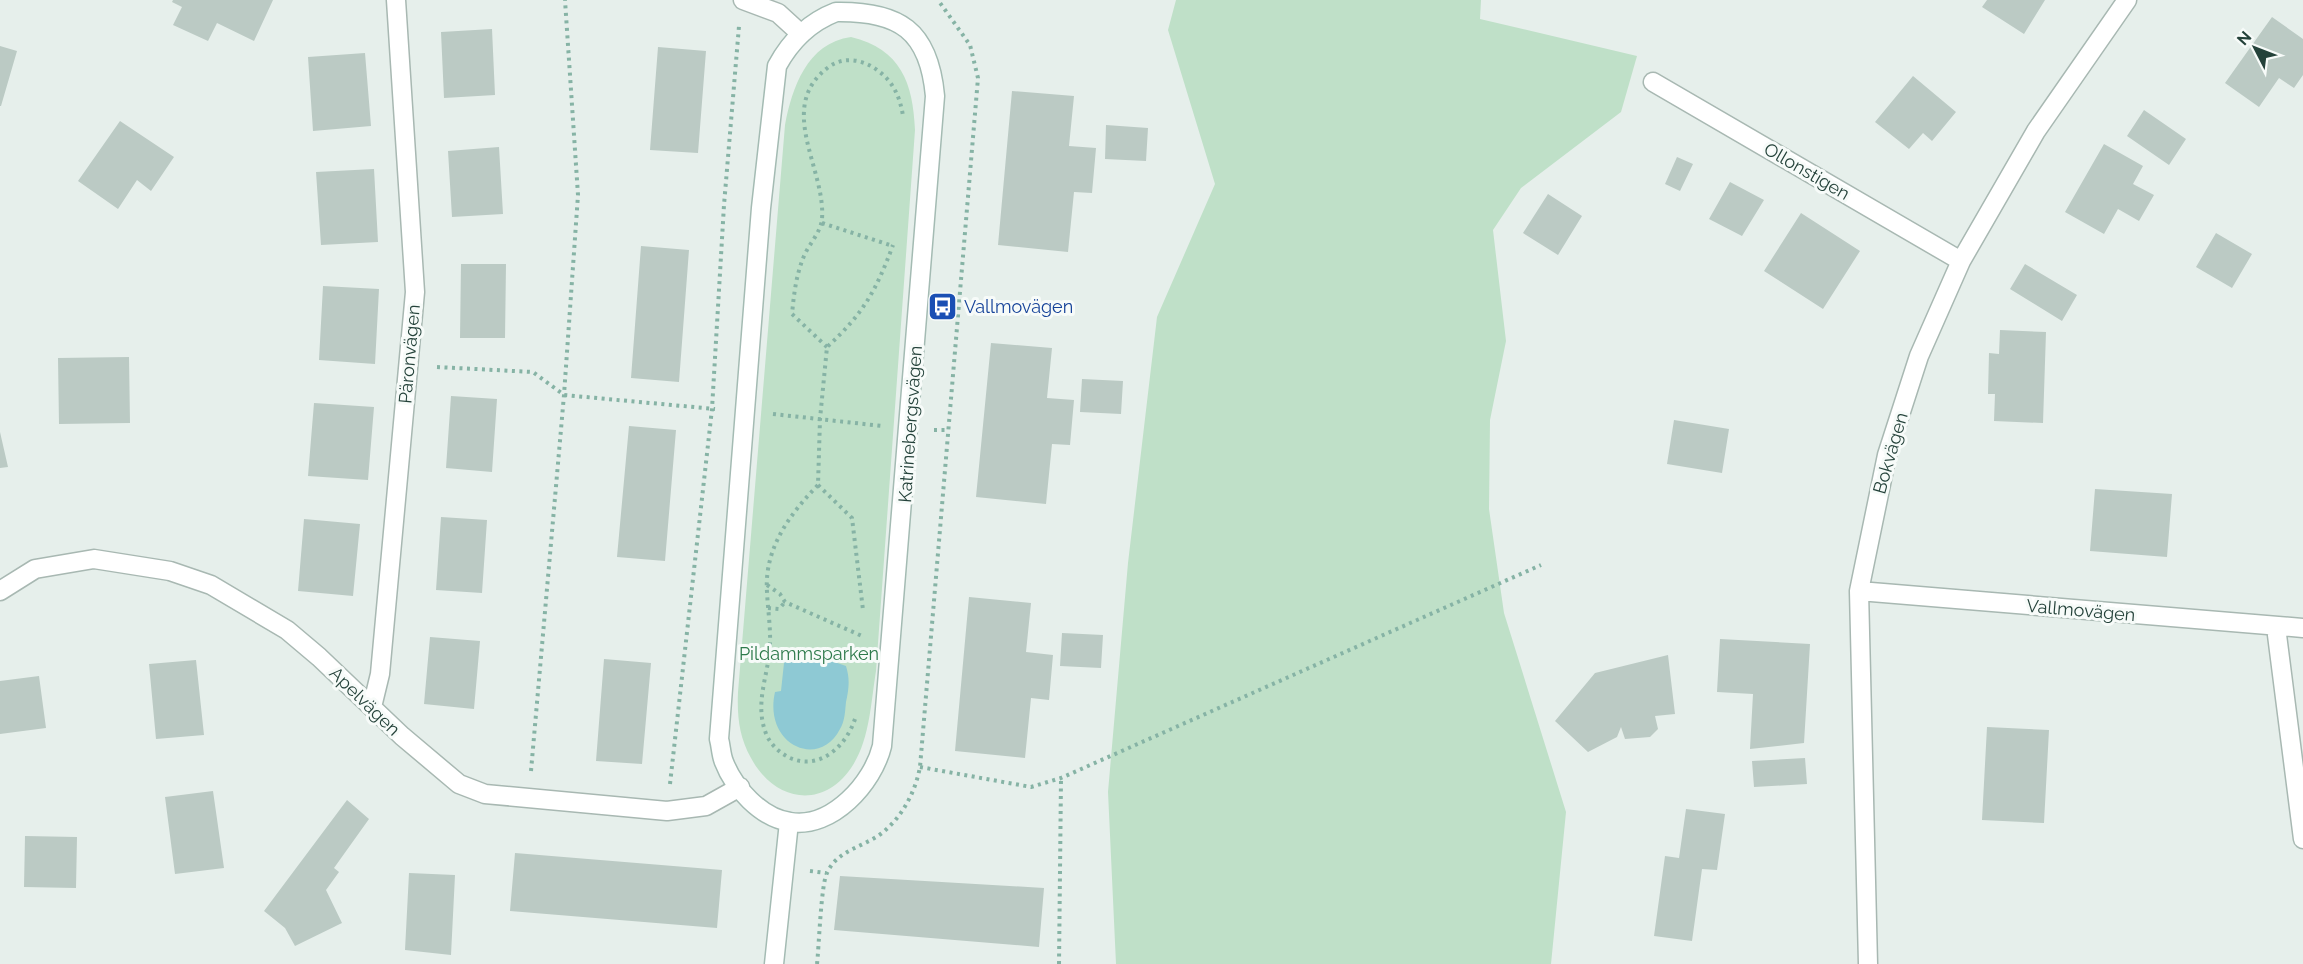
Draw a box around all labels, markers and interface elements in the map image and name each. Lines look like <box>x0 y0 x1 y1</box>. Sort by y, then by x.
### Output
north arrow <box>2225 18 2285 78</box>
text: N <box>2233 27 2255 49</box>
street label: Ollonstigen <box>1760 138 1854 204</box>
bus stop icon: Vallmovägen <box>927 290 959 322</box>
place label: Vallmovägen <box>964 296 1073 317</box>
street label: Päronvägen <box>394 304 424 404</box>
street label: Katrinebergsvägen <box>894 345 926 503</box>
street label: Bokvägen <box>1868 410 1912 496</box>
street label: Vallmovägen <box>2026 595 2136 625</box>
park label: Pildammsparken <box>739 643 879 664</box>
street label: Apelvägen <box>325 662 405 740</box>

